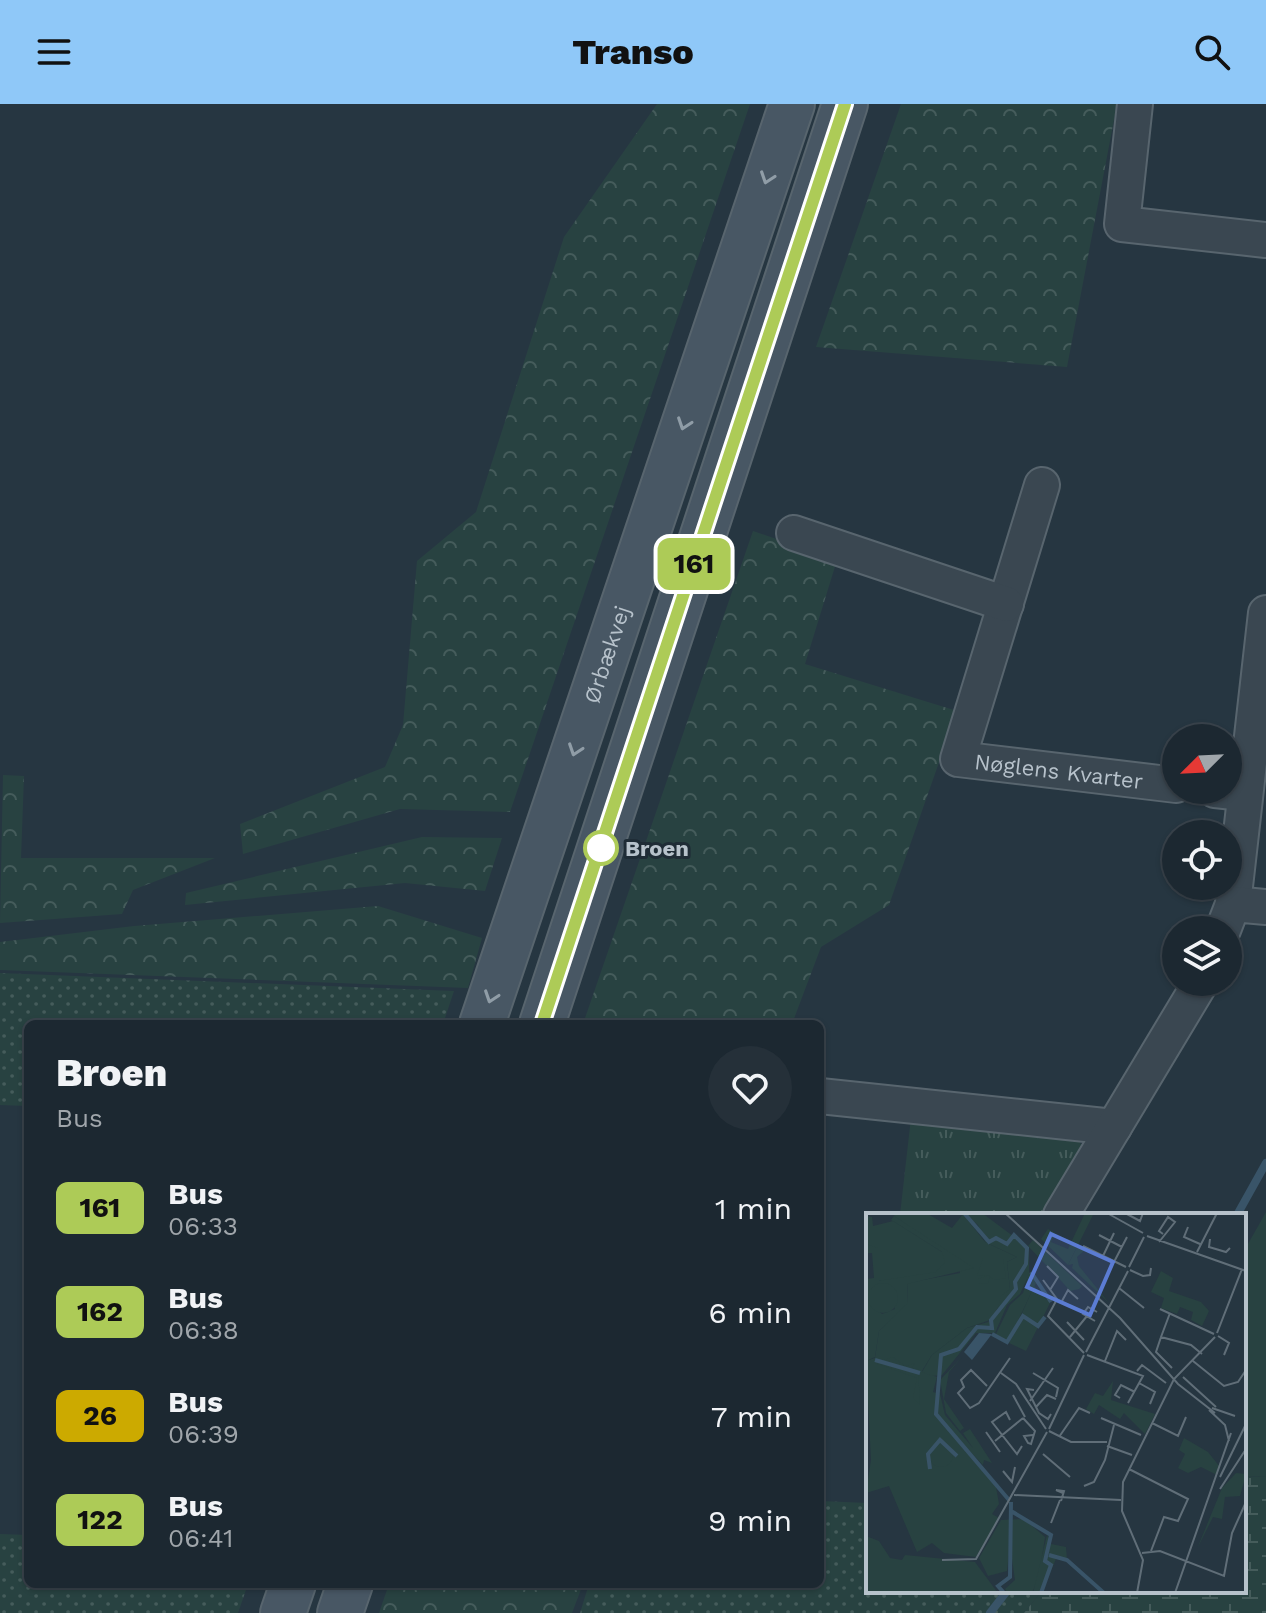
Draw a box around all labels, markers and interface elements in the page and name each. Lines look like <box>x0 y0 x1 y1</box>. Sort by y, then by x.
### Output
icon: menu <box>32 30 76 74</box>
icon: search <box>1190 30 1234 74</box>
text: Transo <box>572 31 694 73</box>
one-way arrow <box>761 170 777 184</box>
one-way arrow <box>678 417 694 431</box>
line badge: 161 <box>648 538 740 590</box>
text: 161 <box>674 547 714 580</box>
street label: Ørbækvej <box>579 602 635 706</box>
north arrow <box>1162 724 1242 804</box>
map controls <box>1162 724 1242 996</box>
one-way arrow <box>568 743 584 757</box>
street label: Nøglens Kvarter <box>973 749 1144 793</box>
button: locate <box>1162 820 1242 900</box>
marker: Broen <box>584 831 618 865</box>
place label: Broen <box>625 836 689 861</box>
button: layers <box>1162 916 1242 996</box>
one-way arrow <box>485 989 501 1003</box>
button: heart <box>708 1046 792 1130</box>
text: Broen <box>56 1051 167 1095</box>
text: Bus <box>56 1103 103 1133</box>
text: Bus <box>168 1176 223 1211</box>
text: 161 <box>80 1191 120 1224</box>
text: 1 min <box>715 1191 792 1226</box>
text: 06:33 <box>168 1211 238 1241</box>
inset map <box>866 1213 1246 1593</box>
text: Bus <box>168 1280 223 1315</box>
text: 162 <box>77 1295 123 1328</box>
text: 6 min <box>708 1295 792 1330</box>
text: 06:38 <box>168 1315 239 1345</box>
text: Bus <box>168 1384 223 1419</box>
text: 26 <box>83 1399 117 1432</box>
text: 7 min <box>711 1399 792 1434</box>
text: 06:39 <box>168 1419 239 1449</box>
text: Bus <box>168 1488 223 1523</box>
text: 122 <box>77 1503 123 1536</box>
text: 9 min <box>708 1503 792 1538</box>
text: 06:41 <box>168 1523 233 1553</box>

